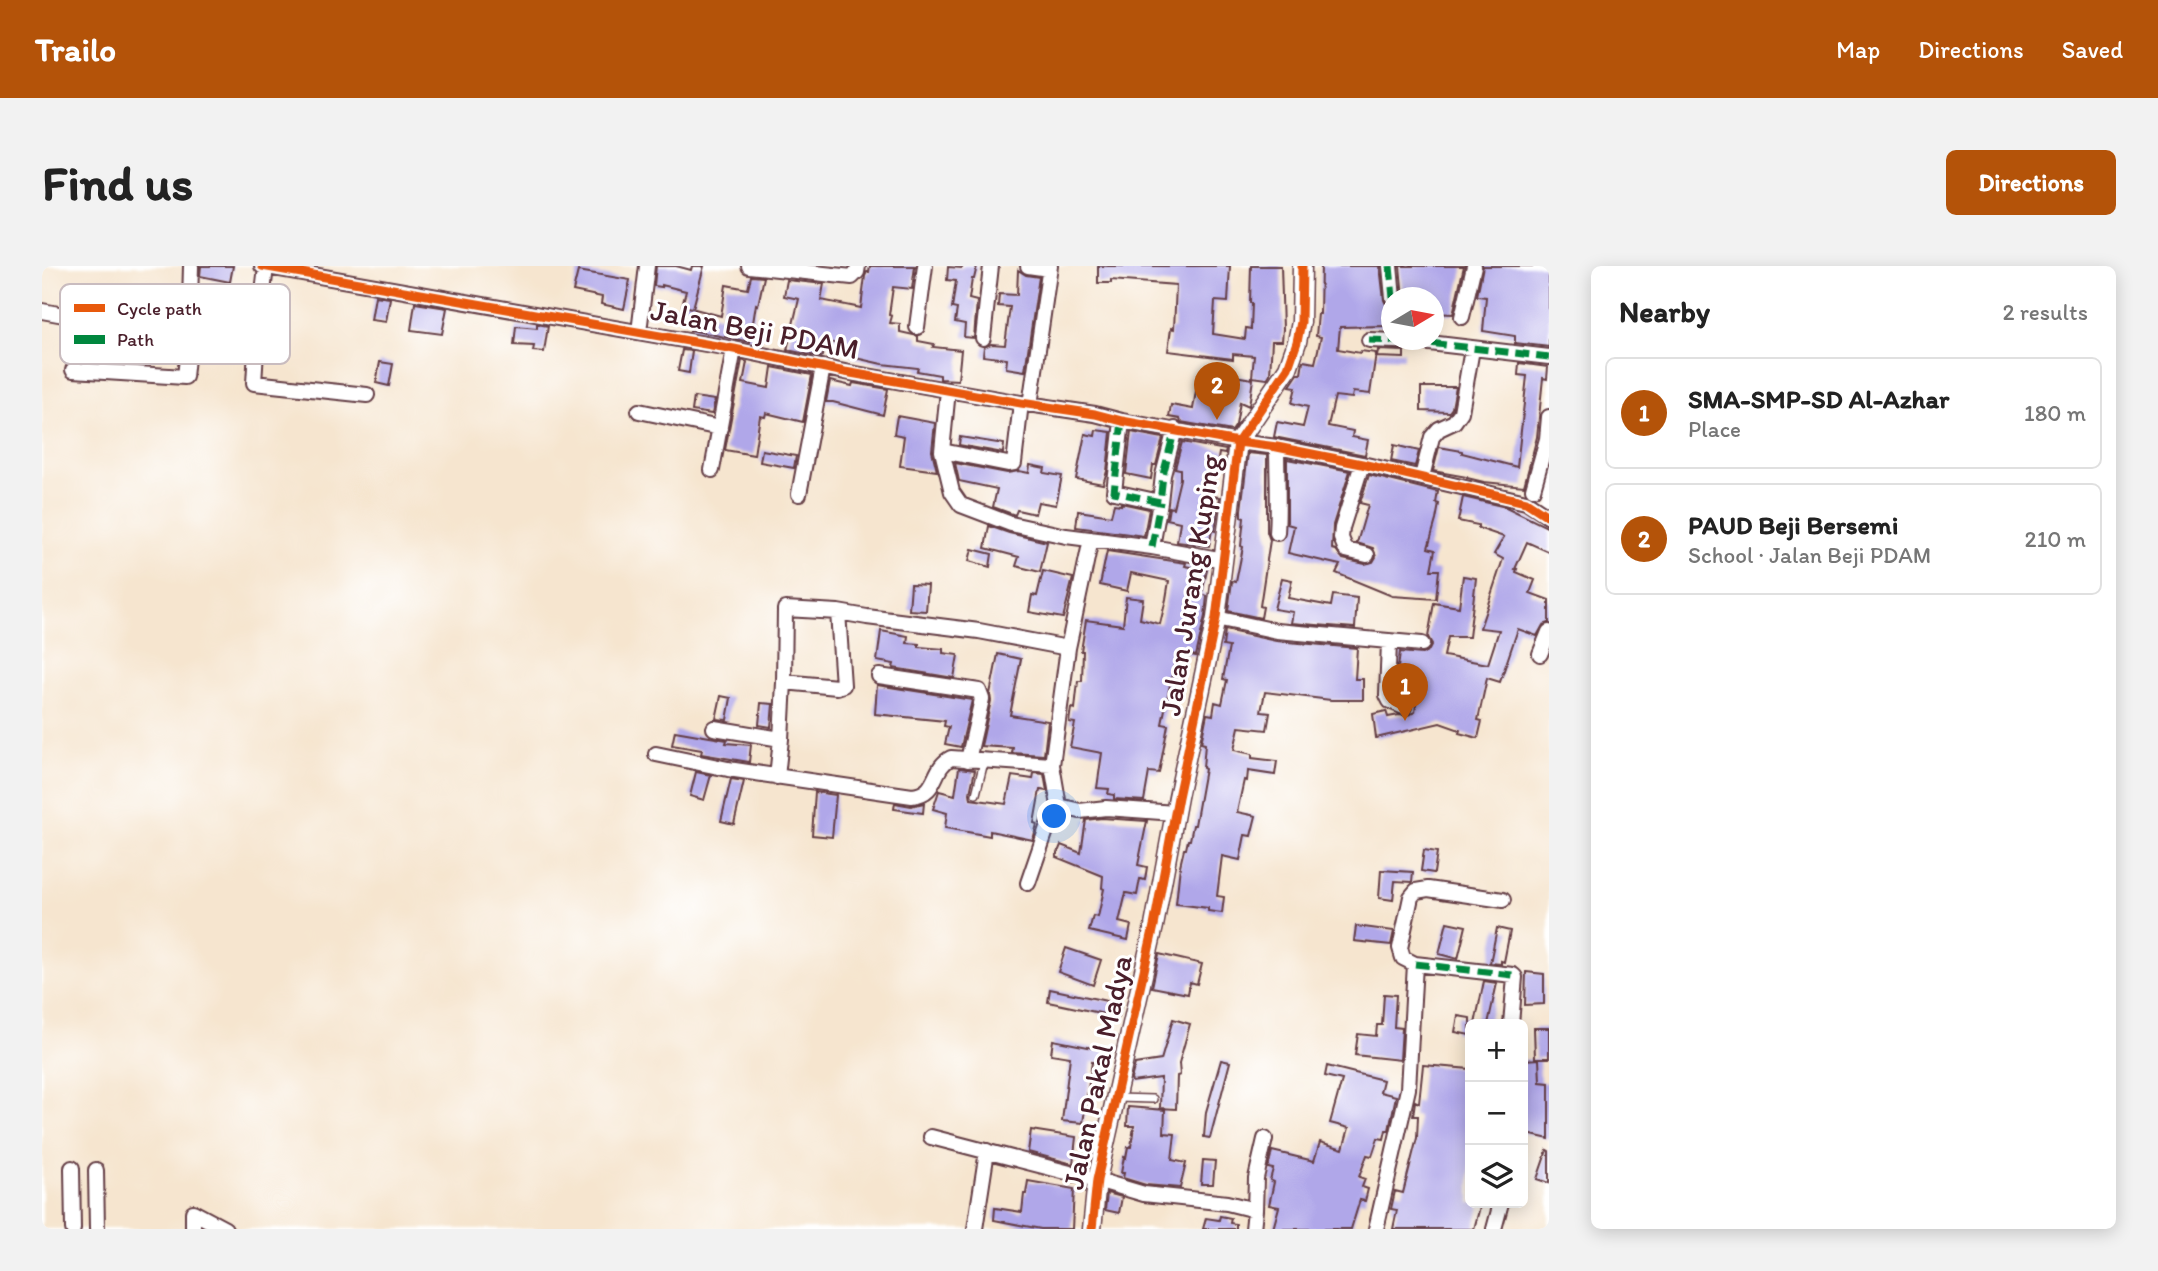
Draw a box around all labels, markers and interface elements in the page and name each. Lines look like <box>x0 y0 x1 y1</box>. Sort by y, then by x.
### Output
text: Trailo <box>35 30 116 69</box>
text: Map <box>1836 35 1880 64</box>
text: Directions <box>1918 35 2024 64</box>
text: Saved <box>2062 35 2123 64</box>
button: Directions <box>1946 150 2116 215</box>
text: Find us <box>42 153 193 212</box>
legend <box>60 284 290 364</box>
north arrow <box>1381 287 1444 350</box>
street label: Jalan Beji PDAM <box>648 291 862 367</box>
text: Nearby <box>1619 293 1710 330</box>
text: Cycle path <box>117 297 202 320</box>
text: 2 results <box>2002 298 2088 326</box>
text: Path <box>117 328 154 351</box>
pin: 2 <box>1194 362 1240 420</box>
text: SMA-SMP-SD Al-Azhar <box>1688 383 1949 415</box>
text: 1 <box>1639 399 1649 427</box>
text: 180 m <box>2024 399 2086 427</box>
text: Place <box>1688 415 1741 443</box>
street label: Jalan Jurang Kuping <box>1151 451 1229 718</box>
text: PAUD Beji Bersemi <box>1688 509 1898 541</box>
text: 2 <box>1638 525 1650 553</box>
text: 210 m <box>2025 525 2086 553</box>
text: School · Jalan Beji PDAM <box>1688 541 1931 569</box>
pin: 1 <box>1382 663 1428 721</box>
your location <box>1037 799 1071 833</box>
street label: Jalan Pakal Madya <box>1054 951 1140 1193</box>
map controls <box>1465 1019 1528 1208</box>
button: + <box>1465 1019 1528 1082</box>
button: − <box>1465 1082 1528 1145</box>
button: layers <box>1465 1145 1528 1208</box>

